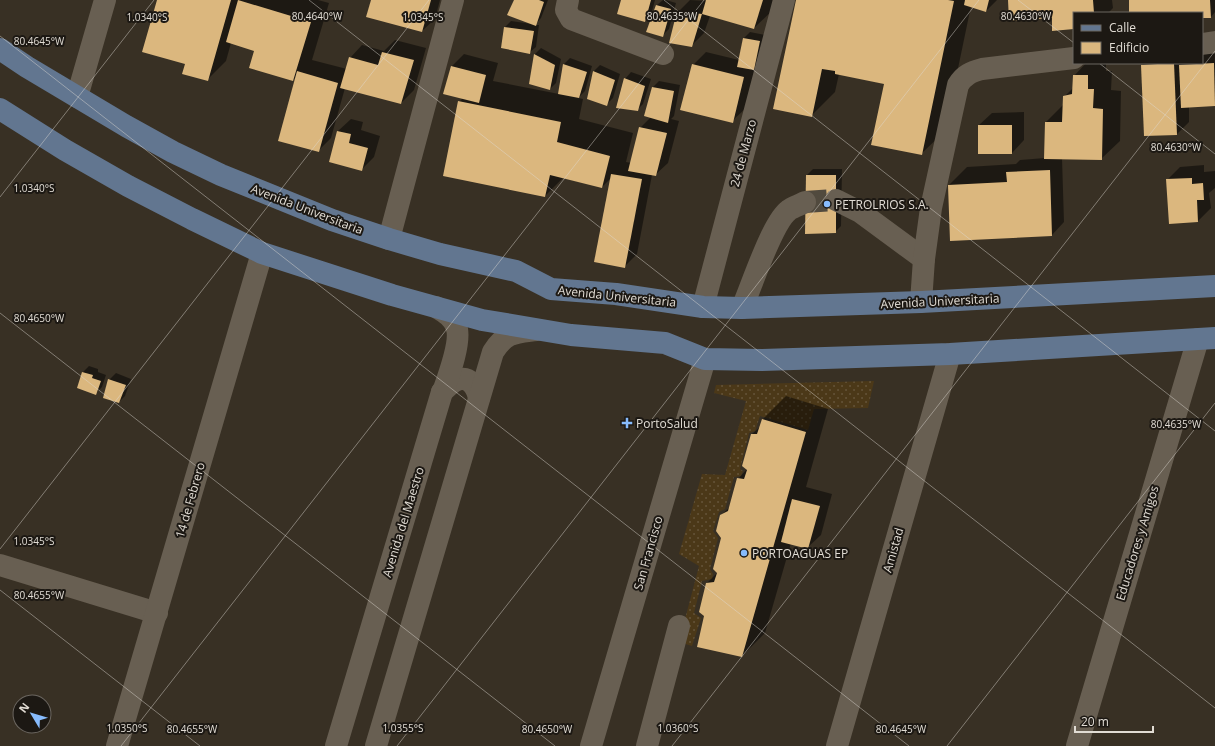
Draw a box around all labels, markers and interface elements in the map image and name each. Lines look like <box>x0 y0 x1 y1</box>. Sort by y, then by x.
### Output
text: 80.4640°W <box>292 9 343 23</box>
text: 80.4635°W <box>647 9 698 23</box>
text: 80.4630°W <box>1001 9 1052 23</box>
text: 1.0340°S <box>127 10 167 24</box>
text: 1.0345°S <box>403 10 443 24</box>
legend <box>1073 12 1203 64</box>
text: Calle <box>1109 19 1136 36</box>
text: 80.4645°W <box>14 34 65 48</box>
text: Edificio <box>1109 39 1149 56</box>
street label: 24 de Marzo <box>726 117 760 189</box>
text: 80.4630°W <box>1151 140 1202 154</box>
street label: Avenida Universitaria <box>248 180 366 238</box>
text: 1.0340°S <box>14 181 54 195</box>
place label: PETROLRIOS S.A. <box>835 196 929 213</box>
marker: PETROLRIOS S.A. <box>822 199 832 209</box>
street label: Avenida Universitaria <box>557 281 677 311</box>
street label: Avenida Universitaria <box>880 289 1000 313</box>
text: 80.4650°W <box>14 311 65 325</box>
place label: PortoSalud <box>636 415 698 432</box>
marker: PortoSalud <box>621 417 633 429</box>
text: 80.4635°W <box>1151 417 1202 431</box>
street label: 14 de Febrero <box>171 460 209 540</box>
street label: Avenida del Maestro <box>378 465 428 579</box>
street label: Educadores y Amigos <box>1111 483 1163 602</box>
street label: San Francisco <box>629 514 667 592</box>
street label: Amistad <box>879 526 907 574</box>
text: 1.0345°S <box>14 534 54 548</box>
place label: PORTOAGUAS EP <box>752 545 848 562</box>
marker: PORTOAGUAS EP <box>739 548 749 558</box>
text: 80.4655°W <box>14 588 65 602</box>
north arrow <box>12 694 52 734</box>
text: N <box>15 699 32 716</box>
scale bar <box>1075 708 1153 734</box>
text: 20 m <box>1081 713 1109 730</box>
text: 1.0350°S <box>107 721 147 735</box>
text: 1.0355°S <box>383 721 423 735</box>
text: 1.0360°S <box>658 721 698 735</box>
text: 80.4655°W <box>167 722 218 736</box>
text: 80.4650°W <box>522 722 573 736</box>
text: 80.4645°W <box>876 722 927 736</box>

